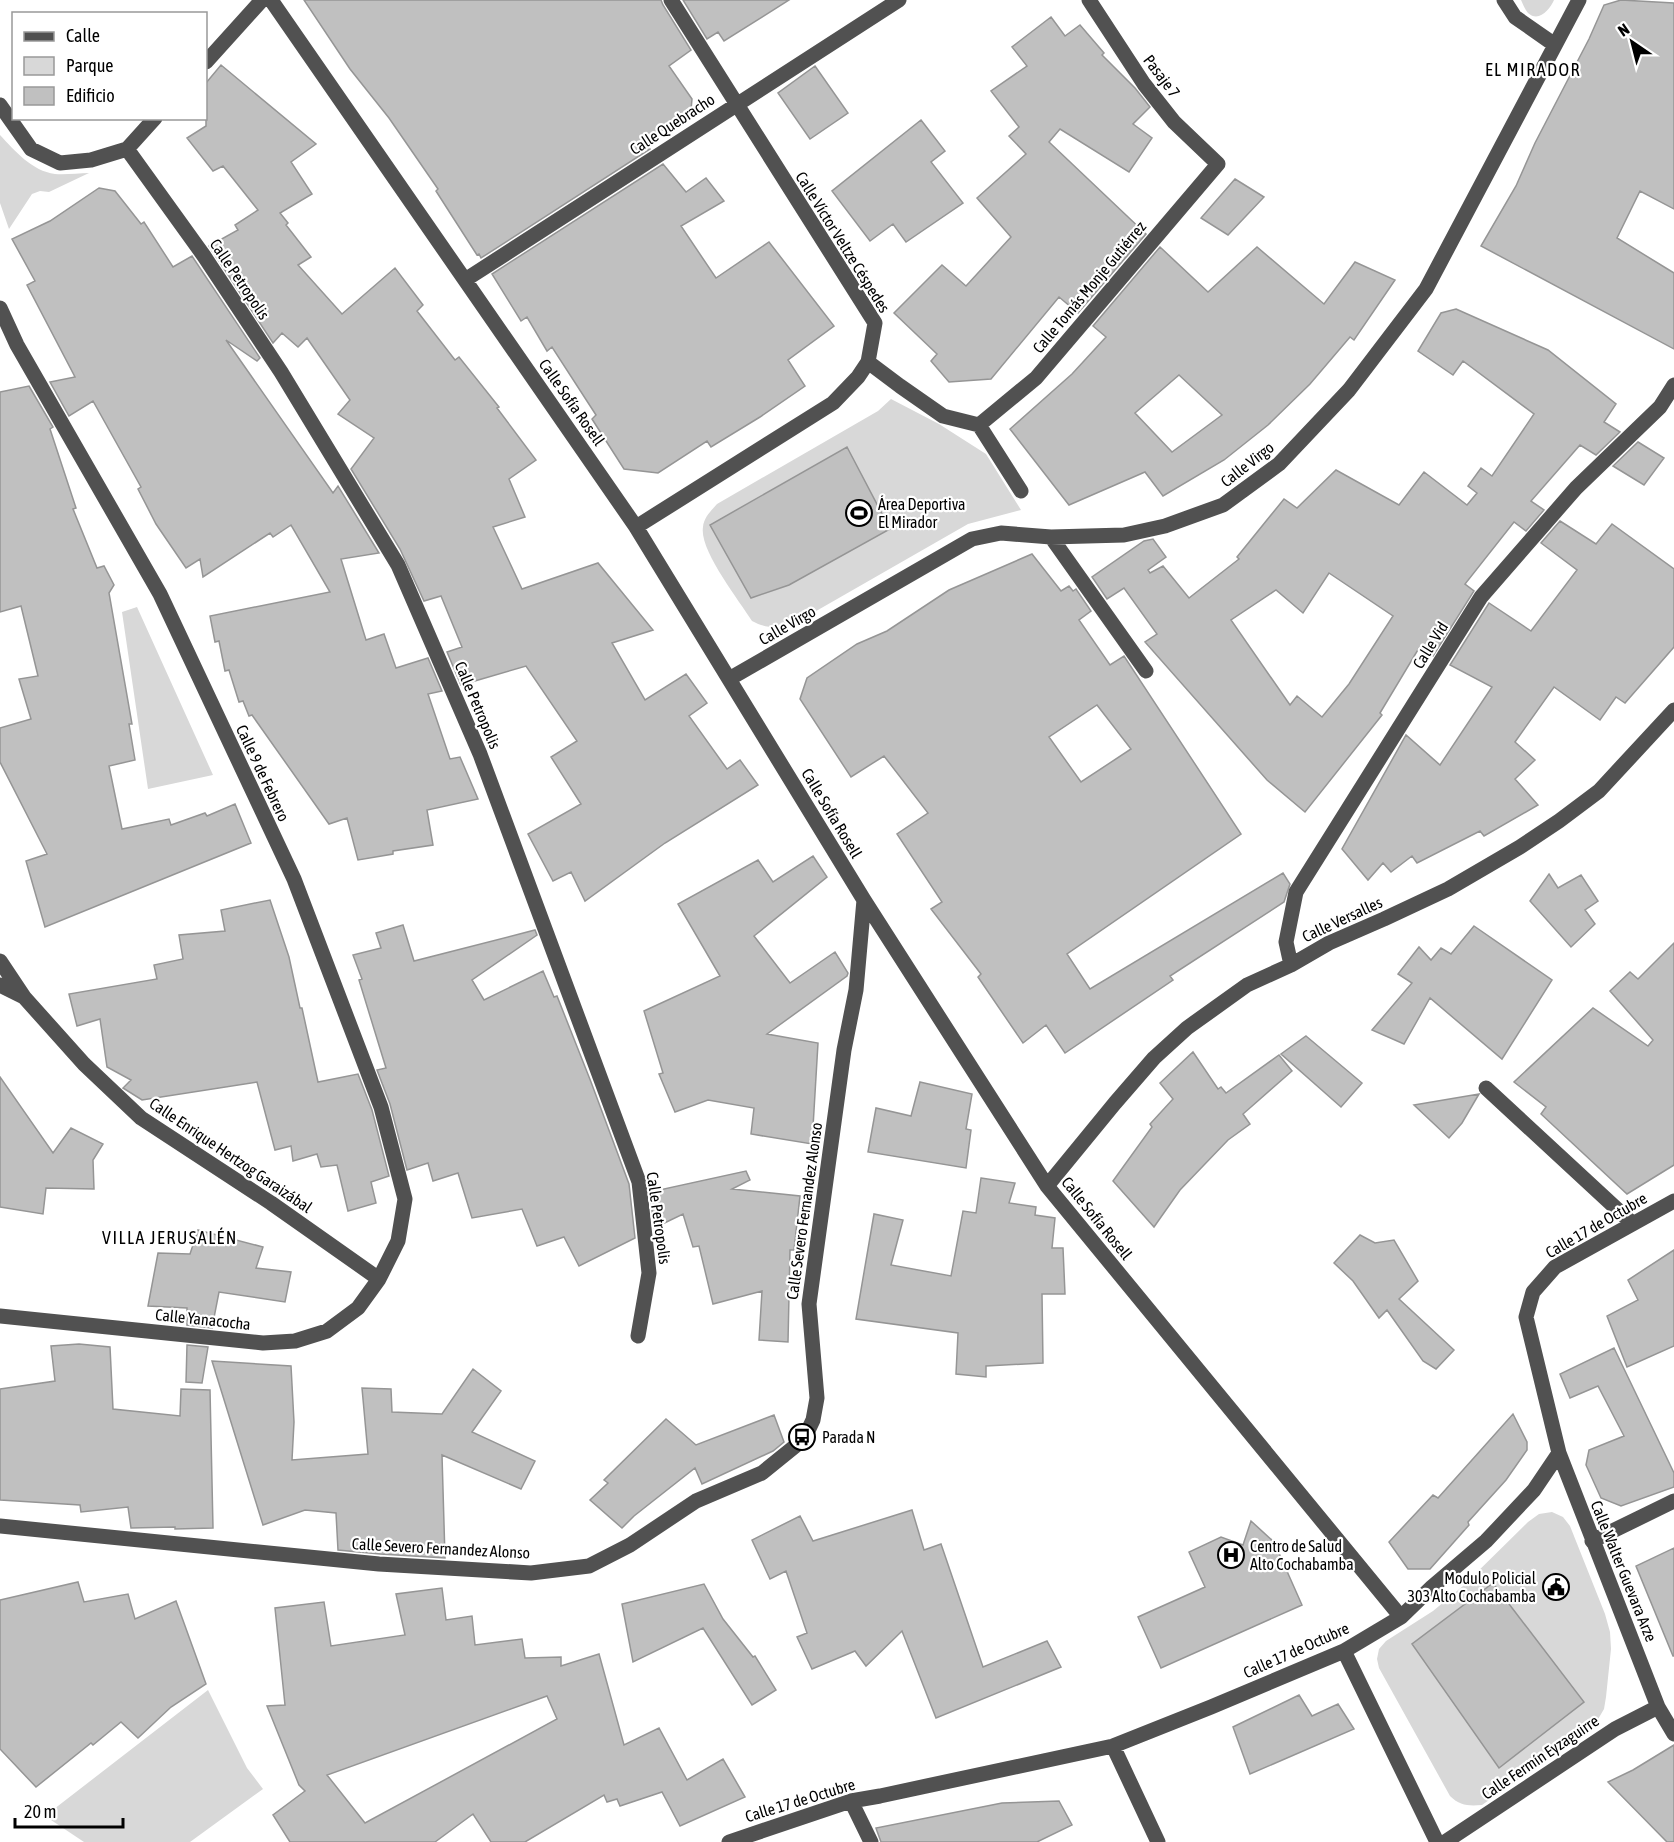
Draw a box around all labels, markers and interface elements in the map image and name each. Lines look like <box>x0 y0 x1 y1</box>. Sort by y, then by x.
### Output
legend <box>12 12 207 120</box>
north arrow <box>1602 12 1662 72</box>
text: N <box>1614 20 1632 40</box>
text: Calle <box>66 25 100 46</box>
street label: Pasaje 7 <box>1139 51 1184 101</box>
text: Parque <box>66 55 114 76</box>
district label: EL MIRADOR <box>1485 59 1581 80</box>
text: Edificio <box>66 85 115 106</box>
street label: Calle Quebracho <box>626 90 718 158</box>
street label: Calle Víctor Veltze Céspedes <box>791 168 894 317</box>
street label: Calle Tomás Monje Gutiérrez <box>1029 217 1150 357</box>
street label: Calle Petropolis <box>206 235 274 323</box>
street label: Calle Sofía Rosell <box>536 355 609 449</box>
street label: Calle Virgo <box>1217 438 1278 491</box>
place label: Área Deportiva El Mirador <box>878 495 966 531</box>
sports icon: Área Deportiva El Mirador <box>844 498 874 528</box>
street label: Calle Virgo <box>756 602 819 649</box>
street label: Calle Vid <box>1409 618 1451 672</box>
street label: Calle Petropolis <box>451 659 505 752</box>
street label: Calle 9 de Febrero <box>233 722 293 824</box>
street label: Calle Sofía Rosell <box>798 765 866 862</box>
street label: Calle Versalles <box>1299 893 1385 945</box>
street label: Calle Enrique Hertzog Garaizábal <box>146 1094 316 1217</box>
street label: Calle Severo Fernandez Alonso <box>783 1121 825 1301</box>
street label: Calle Petropolis <box>643 1171 674 1266</box>
street label: Calle Sofía Rosell <box>1058 1173 1136 1264</box>
street label: Calle 17 de Octubre <box>1542 1189 1650 1261</box>
district label: VILLA JERUSALÉN <box>102 1227 238 1248</box>
street label: Calle Yanacocha <box>154 1305 252 1333</box>
bus stop icon: Parada N <box>787 1422 817 1452</box>
place label: Parada N <box>822 1428 875 1446</box>
street label: Calle Walter Guevara Arze <box>1587 1498 1661 1644</box>
street label: Calle Severo Fernandez Alonso <box>351 1534 531 1562</box>
place label: Centro de Salud Alto Cochabamba <box>1250 1537 1354 1573</box>
hospital icon: Centro de Salud Alto Cochabamba <box>1216 1540 1246 1570</box>
place label: Modulo Policial 303 Alto Cochabamba <box>1408 1569 1537 1605</box>
public building icon: Modulo Policial 303 Alto Cochabamba <box>1541 1572 1571 1602</box>
street label: Calle 17 de Octubre <box>1240 1619 1352 1681</box>
street label: Calle Fermín Eyzaguirre <box>1478 1711 1602 1804</box>
street label: Calle 17 de Octubre <box>743 1775 857 1825</box>
scale bar <box>15 1791 123 1829</box>
text: 20 m <box>24 1801 56 1822</box>

